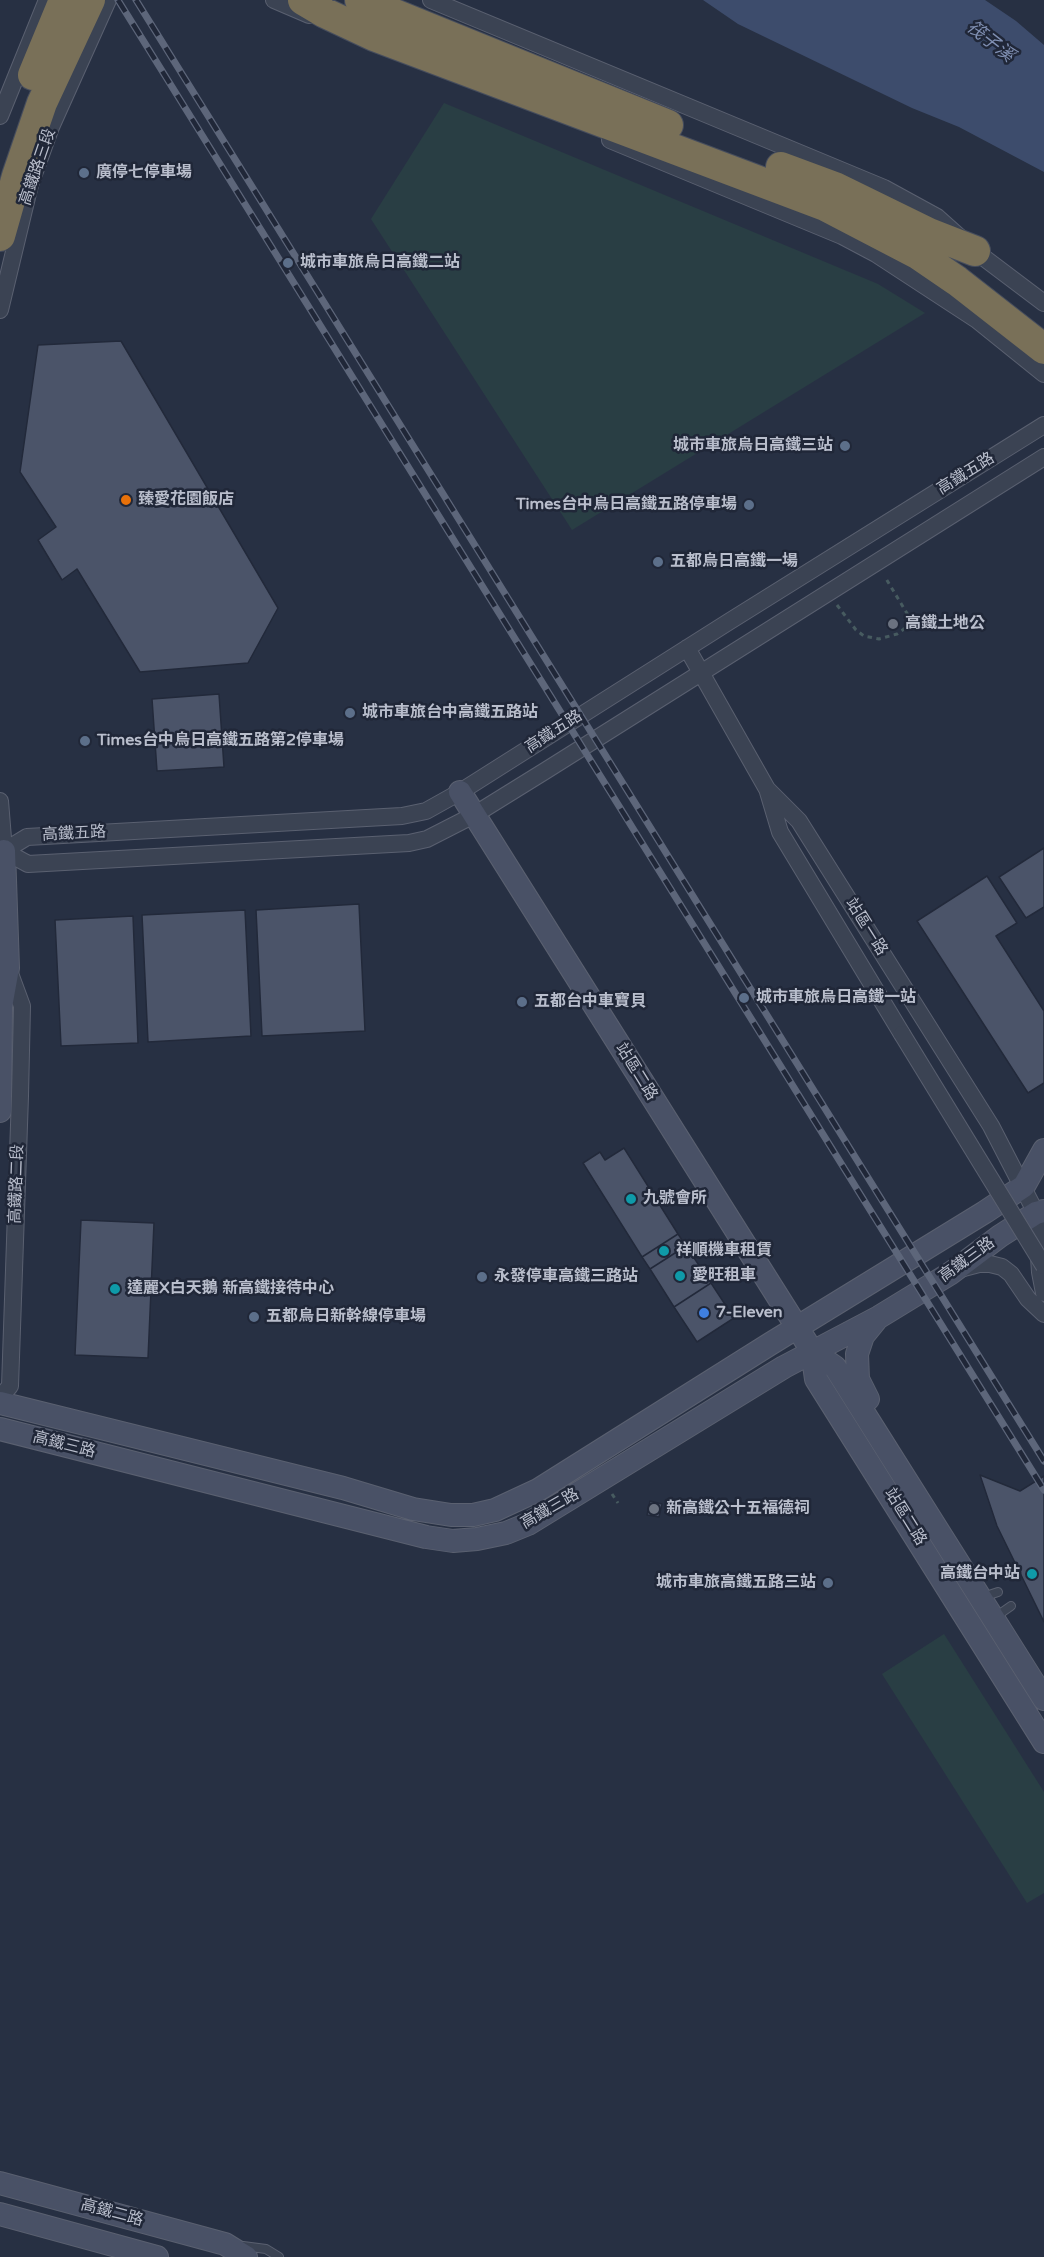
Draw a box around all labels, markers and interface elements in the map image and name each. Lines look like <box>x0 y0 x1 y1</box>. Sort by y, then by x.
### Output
water label: 筏子溪 <box>962 17 1018 67</box>
street label: 高鐵路三段 <box>16 126 60 208</box>
place label: 廣停七停車場 <box>96 163 192 183</box>
marker: 廣停七停車場 <box>77 166 91 180</box>
place label: 城市車旅烏日高鐵二站 <box>300 253 460 273</box>
marker: 城市車旅烏日高鐵二站 <box>281 256 295 270</box>
place label: 城市車旅烏日高鐵三站 <box>673 436 833 456</box>
marker: 城市車旅烏日高鐵三站 <box>838 439 852 453</box>
street label: 高鐵五路 <box>934 449 998 499</box>
place label: 臻愛花園飯店 <box>138 490 234 510</box>
marker: 臻愛花園飯店 <box>119 493 133 507</box>
place label: Times台中烏日高鐵五路停車場 <box>516 495 737 515</box>
marker: Times台中烏日高鐵五路停車場 <box>742 498 756 512</box>
place label: 五都烏日高鐵一場 <box>670 552 798 572</box>
marker: 五都烏日高鐵一場 <box>651 555 665 569</box>
place label: 高鐵土地公 <box>905 614 985 634</box>
marker: 高鐵土地公 <box>886 617 900 631</box>
place label: 城市車旅台中高鐵五路站 <box>362 703 538 723</box>
marker: 城市車旅台中高鐵五路站 <box>343 706 357 720</box>
street label: 高鐵五路 <box>522 707 586 757</box>
place label: Times台中烏日高鐵五路第2停車場 <box>97 731 344 751</box>
marker: Times台中烏日高鐵五路第2停車場 <box>78 734 92 748</box>
street label: 高鐵五路 <box>42 823 106 845</box>
street label: 站區一路 <box>841 895 891 959</box>
place label: 城市車旅烏日高鐵一站 <box>756 988 916 1008</box>
marker: 城市車旅烏日高鐵一站 <box>737 991 751 1005</box>
place label: 五都台中車寶貝 <box>534 992 646 1012</box>
marker: 五都台中車寶貝 <box>515 995 529 1009</box>
street label: 站區二路 <box>611 1040 661 1104</box>
street label: 高鐵路二段 <box>6 1144 28 1224</box>
place label: 九號會所 <box>643 1189 707 1209</box>
marker: 九號會所 <box>624 1192 638 1206</box>
street label: 高鐵三路 <box>935 1233 999 1287</box>
place label: 祥順機車租賃 <box>676 1241 772 1261</box>
marker: 祥順機車租賃 <box>657 1244 671 1258</box>
place label: 愛旺租車 <box>692 1266 756 1286</box>
place label: 永發停車高鐵三路站 <box>494 1267 638 1287</box>
marker: 愛旺租車 <box>673 1269 687 1283</box>
marker: 永發停車高鐵三路站 <box>475 1270 489 1284</box>
place label: 達麗X白天鵝 新高鐵接待中心 <box>127 1279 334 1299</box>
marker: 達麗X白天鵝 新高鐵接待中心 <box>108 1282 122 1296</box>
place label: 7-Eleven <box>716 1303 783 1323</box>
marker: 7-Eleven <box>697 1306 711 1320</box>
place label: 五都烏日新幹線停車場 <box>266 1307 426 1327</box>
marker: 五都烏日新幹線停車場 <box>247 1310 261 1324</box>
street label: 高鐵三路 <box>31 1428 97 1462</box>
street label: 高鐵三路 <box>517 1485 583 1533</box>
street label: 站區二路 <box>880 1485 930 1549</box>
place label: 新高鐵公十五福德祠 <box>666 1499 810 1519</box>
marker: 新高鐵公十五福德祠 <box>647 1502 661 1516</box>
place label: 高鐵台中站 <box>940 1564 1020 1584</box>
marker: 高鐵台中站 <box>1025 1567 1039 1581</box>
place label: 城市車旅高鐵五路三站 <box>656 1573 816 1593</box>
marker: 城市車旅高鐵五路三站 <box>821 1576 835 1590</box>
street label: 高鐵二路 <box>79 2195 145 2231</box>

